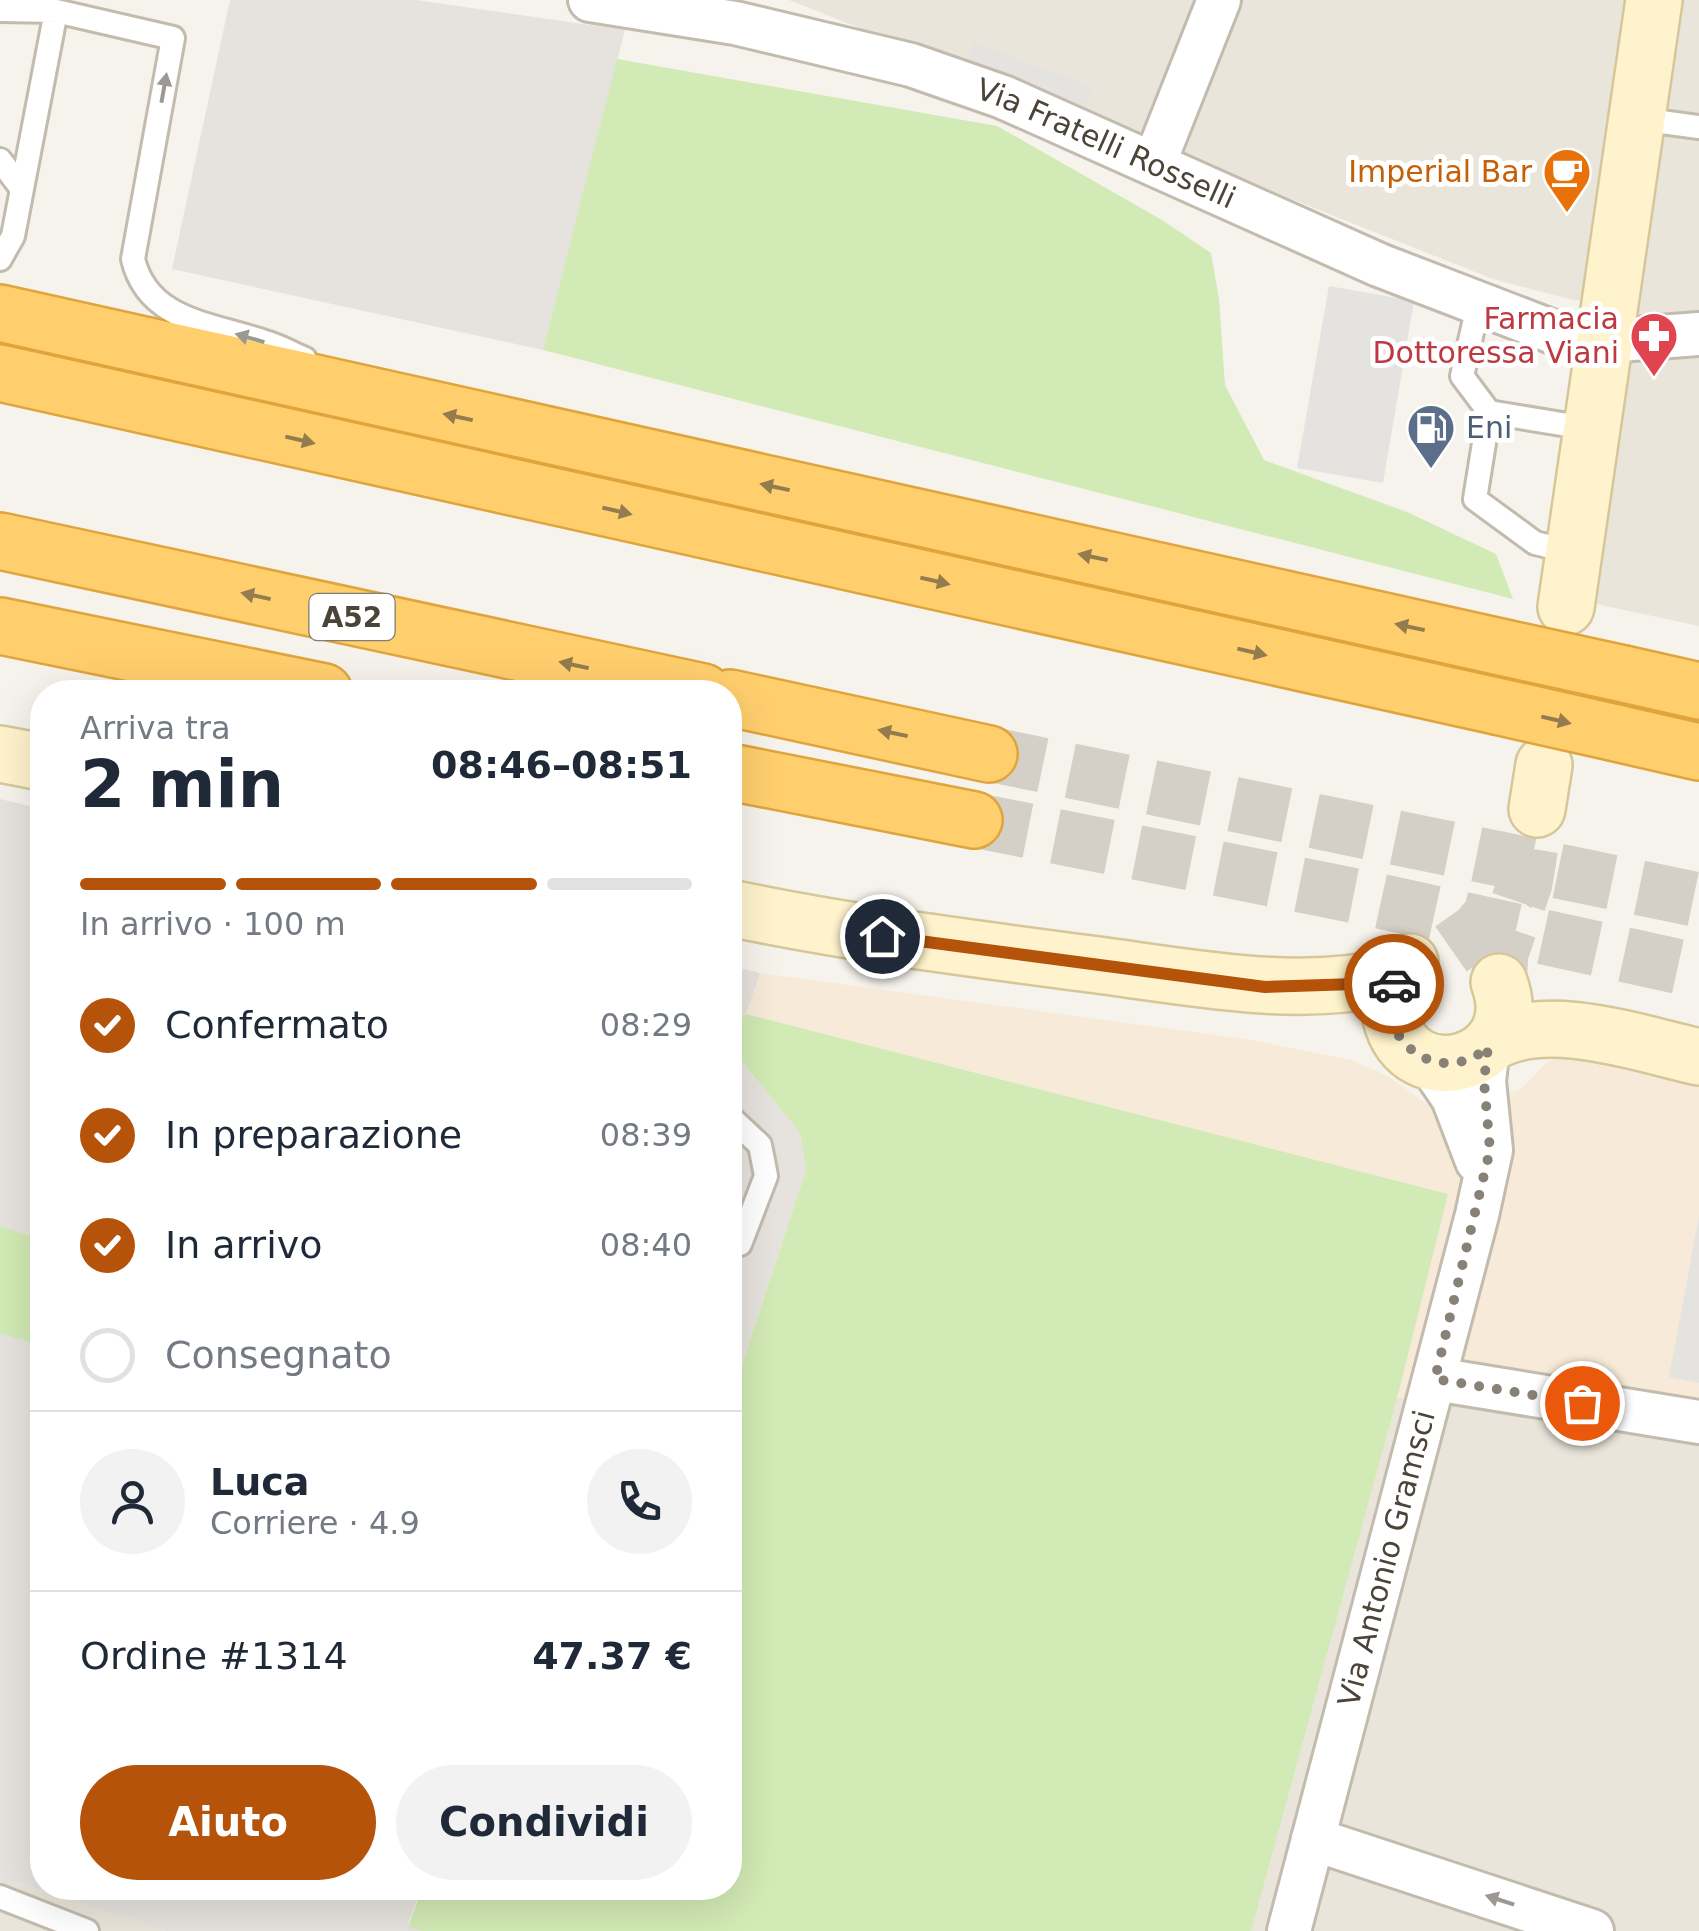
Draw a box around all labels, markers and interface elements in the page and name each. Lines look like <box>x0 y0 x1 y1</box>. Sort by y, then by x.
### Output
street label: Via Fratelli Rosselli <box>972 71 1241 216</box>
one-way arrow <box>157 72 172 103</box>
cafe icon: Imperial Bar <box>1541 146 1593 214</box>
place label: Imperial Bar <box>1348 154 1533 189</box>
place label: Farmacia Dottoressa Viani <box>1372 301 1619 370</box>
pharmacy icon: Farmacia Dottoressa Viani <box>1628 310 1680 378</box>
one-way arrow <box>234 330 265 345</box>
fuel station icon: Eni <box>1405 402 1457 470</box>
one-way arrow <box>442 408 473 424</box>
place label: Eni <box>1466 410 1512 445</box>
one-way arrow <box>285 433 316 448</box>
one-way arrow <box>759 479 790 494</box>
one-way arrow <box>602 503 633 519</box>
one-way arrow <box>1077 549 1108 564</box>
one-way arrow <box>919 574 950 589</box>
one-way arrow <box>240 588 271 604</box>
road number: A52 <box>310 594 394 640</box>
one-way arrow <box>1394 619 1425 634</box>
one-way arrow <box>1237 645 1268 660</box>
one-way arrow <box>558 656 589 672</box>
text: Arriva tra <box>80 709 231 747</box>
one-way arrow <box>1541 713 1572 728</box>
one-way arrow <box>878 725 909 741</box>
text: 08:46–08:51 <box>431 743 692 787</box>
text: 2 min <box>80 747 284 822</box>
pin <box>840 894 925 979</box>
text: In arrivo · 100 m <box>80 905 346 943</box>
icon: home <box>855 909 910 964</box>
courier <box>1344 934 1444 1034</box>
icon: car <box>1367 957 1422 1012</box>
icon: check <box>80 998 135 1053</box>
text: Confermato <box>165 1003 389 1047</box>
text: 08:29 <box>600 1006 692 1044</box>
icon: check <box>80 1108 135 1163</box>
text: In preparazione <box>165 1113 462 1157</box>
text: 08:39 <box>600 1116 692 1154</box>
icon: check <box>80 1218 135 1273</box>
text: In arrivo <box>165 1223 323 1267</box>
text: 08:40 <box>600 1226 692 1264</box>
text: Consegnato <box>165 1333 392 1377</box>
pin <box>1540 1361 1625 1446</box>
icon: bag <box>1555 1376 1610 1431</box>
street label: Via Antonio Gramsci <box>1331 1407 1442 1710</box>
button: person <box>80 1449 185 1554</box>
button: phone <box>587 1449 692 1554</box>
text: Luca <box>210 1460 309 1504</box>
text: Corriere · 4.9 <box>210 1504 420 1542</box>
text: Ordine #1314 <box>80 1634 348 1678</box>
text: 47.37 € <box>532 1634 692 1678</box>
button: Aiuto <box>80 1765 376 1880</box>
button: Condividi <box>396 1765 692 1880</box>
one-way arrow <box>1484 1892 1514 1907</box>

